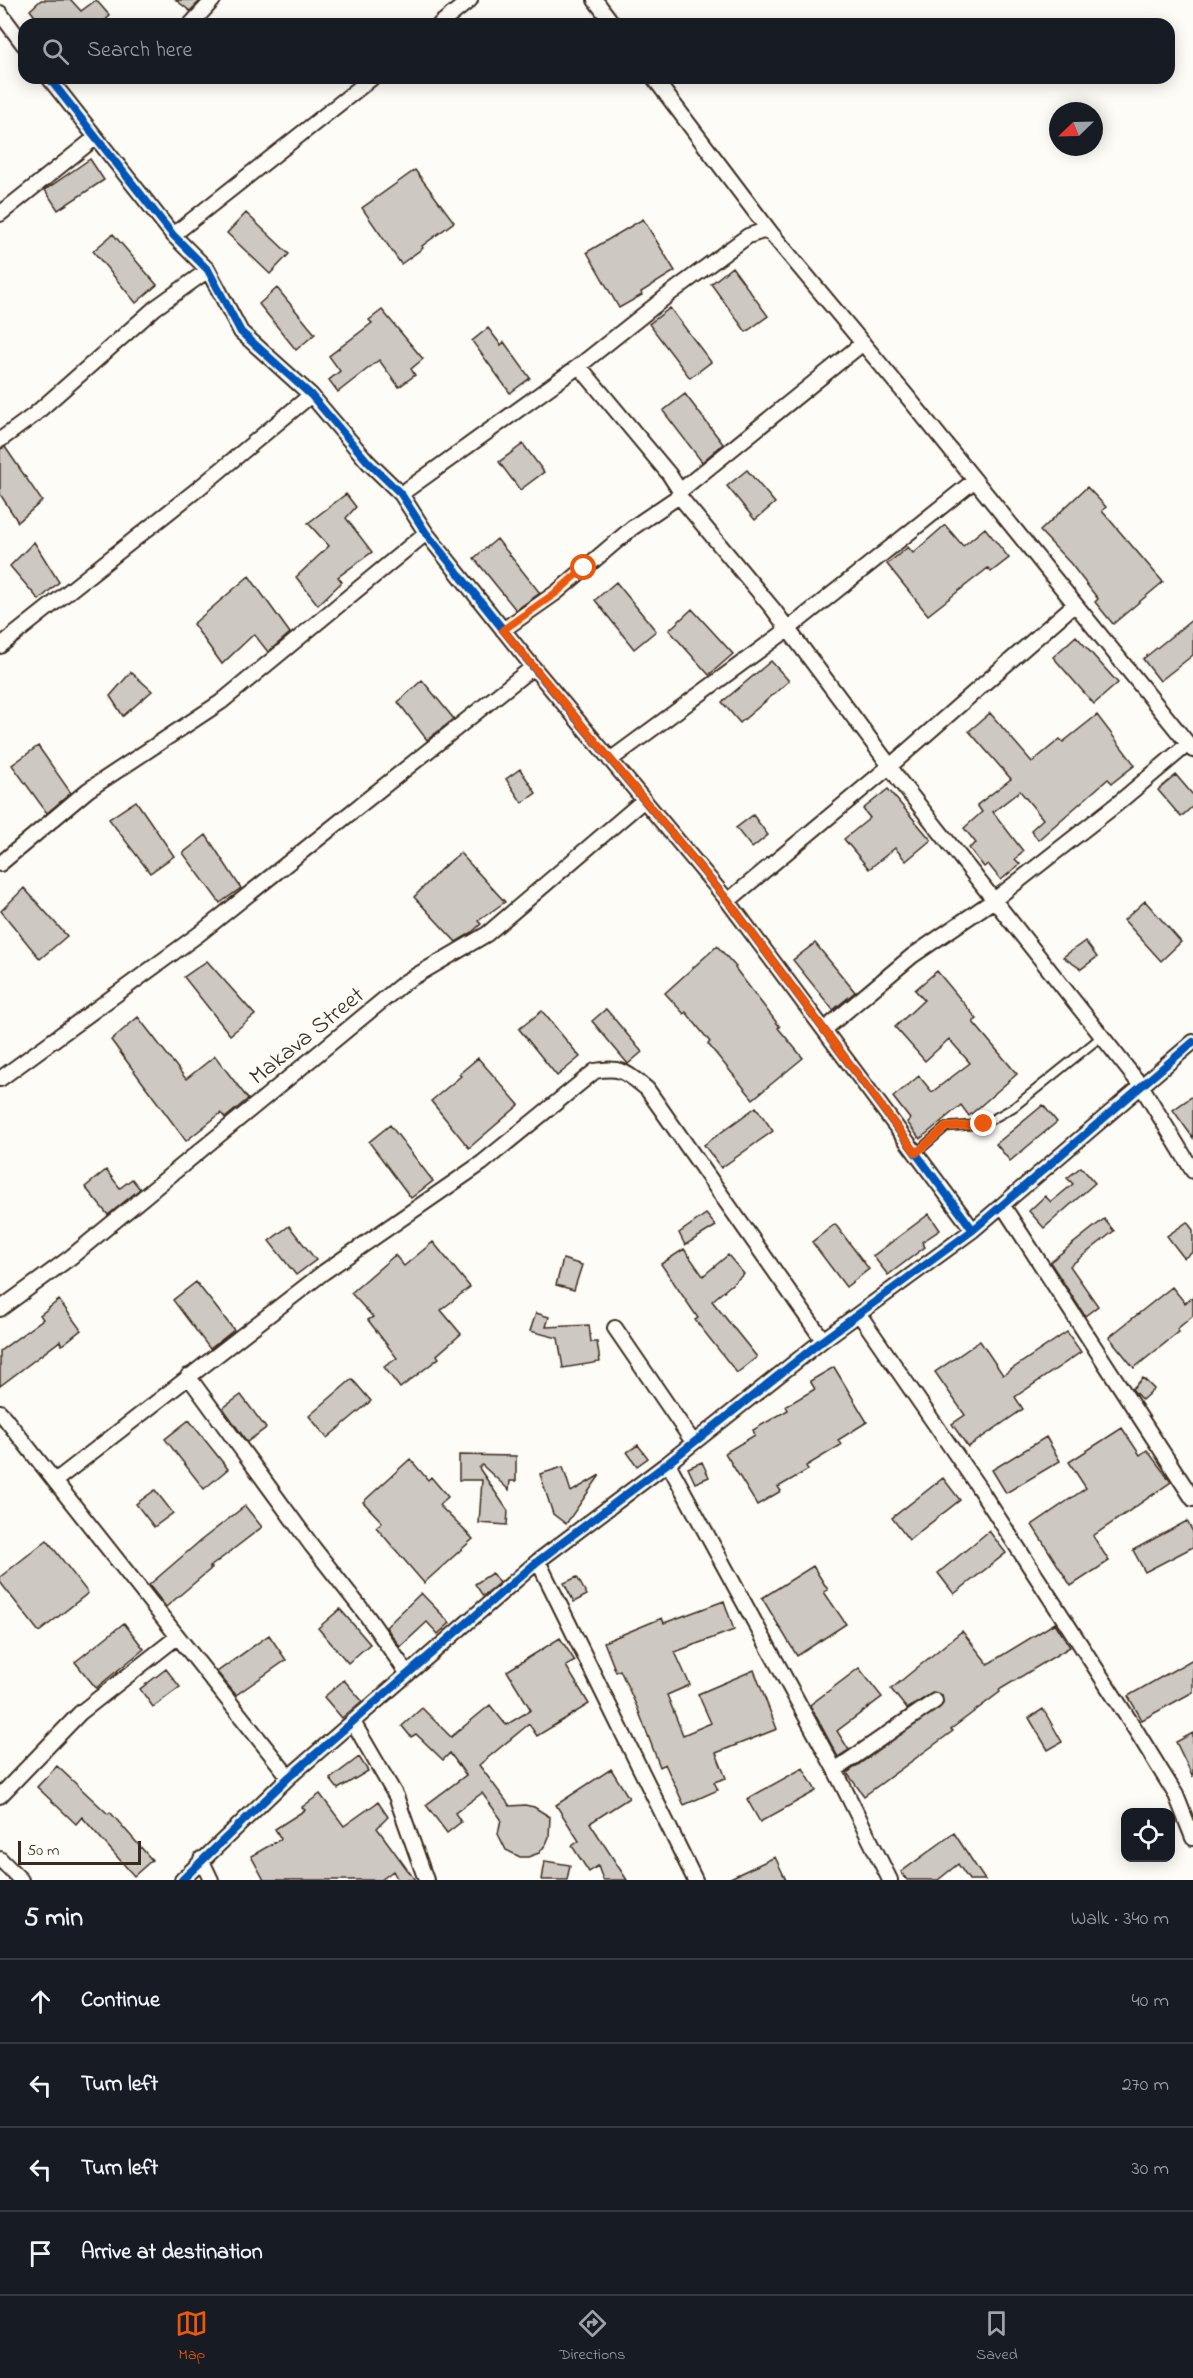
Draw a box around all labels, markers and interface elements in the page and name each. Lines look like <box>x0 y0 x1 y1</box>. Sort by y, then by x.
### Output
search box <box>18 18 1175 84</box>
icon: search <box>39 35 72 68</box>
text: Search here <box>87 35 192 67</box>
north arrow <box>1049 102 1103 156</box>
route start <box>570 554 596 580</box>
street label: Makava Street <box>242 979 373 1095</box>
route end <box>970 1110 996 1136</box>
map controls <box>1121 1808 1175 1862</box>
button: locate <box>1121 1808 1175 1862</box>
scale bar <box>18 1838 141 1866</box>
text: 50 m <box>27 1839 59 1863</box>
text: 5 min <box>24 1900 83 1938</box>
text: Walk · 340 m <box>1071 1905 1169 1934</box>
icon: ahead <box>24 1985 57 2018</box>
text: Continue <box>81 1985 160 2017</box>
text: 40 m <box>1132 1987 1169 2016</box>
icon: left <box>24 2069 57 2102</box>
text: Turn left <box>81 2069 158 2101</box>
text: 270 m <box>1122 2071 1169 2100</box>
icon: left <box>24 2153 57 2186</box>
text: Turn left <box>81 2153 158 2185</box>
text: 30 m <box>1132 2155 1169 2184</box>
icon: arrive <box>24 2237 57 2270</box>
text: Arrive at destination <box>81 2237 263 2269</box>
tab: Map <box>175 2307 208 2367</box>
tab: Directions <box>559 2307 625 2367</box>
tab: Saved <box>976 2307 1018 2367</box>

